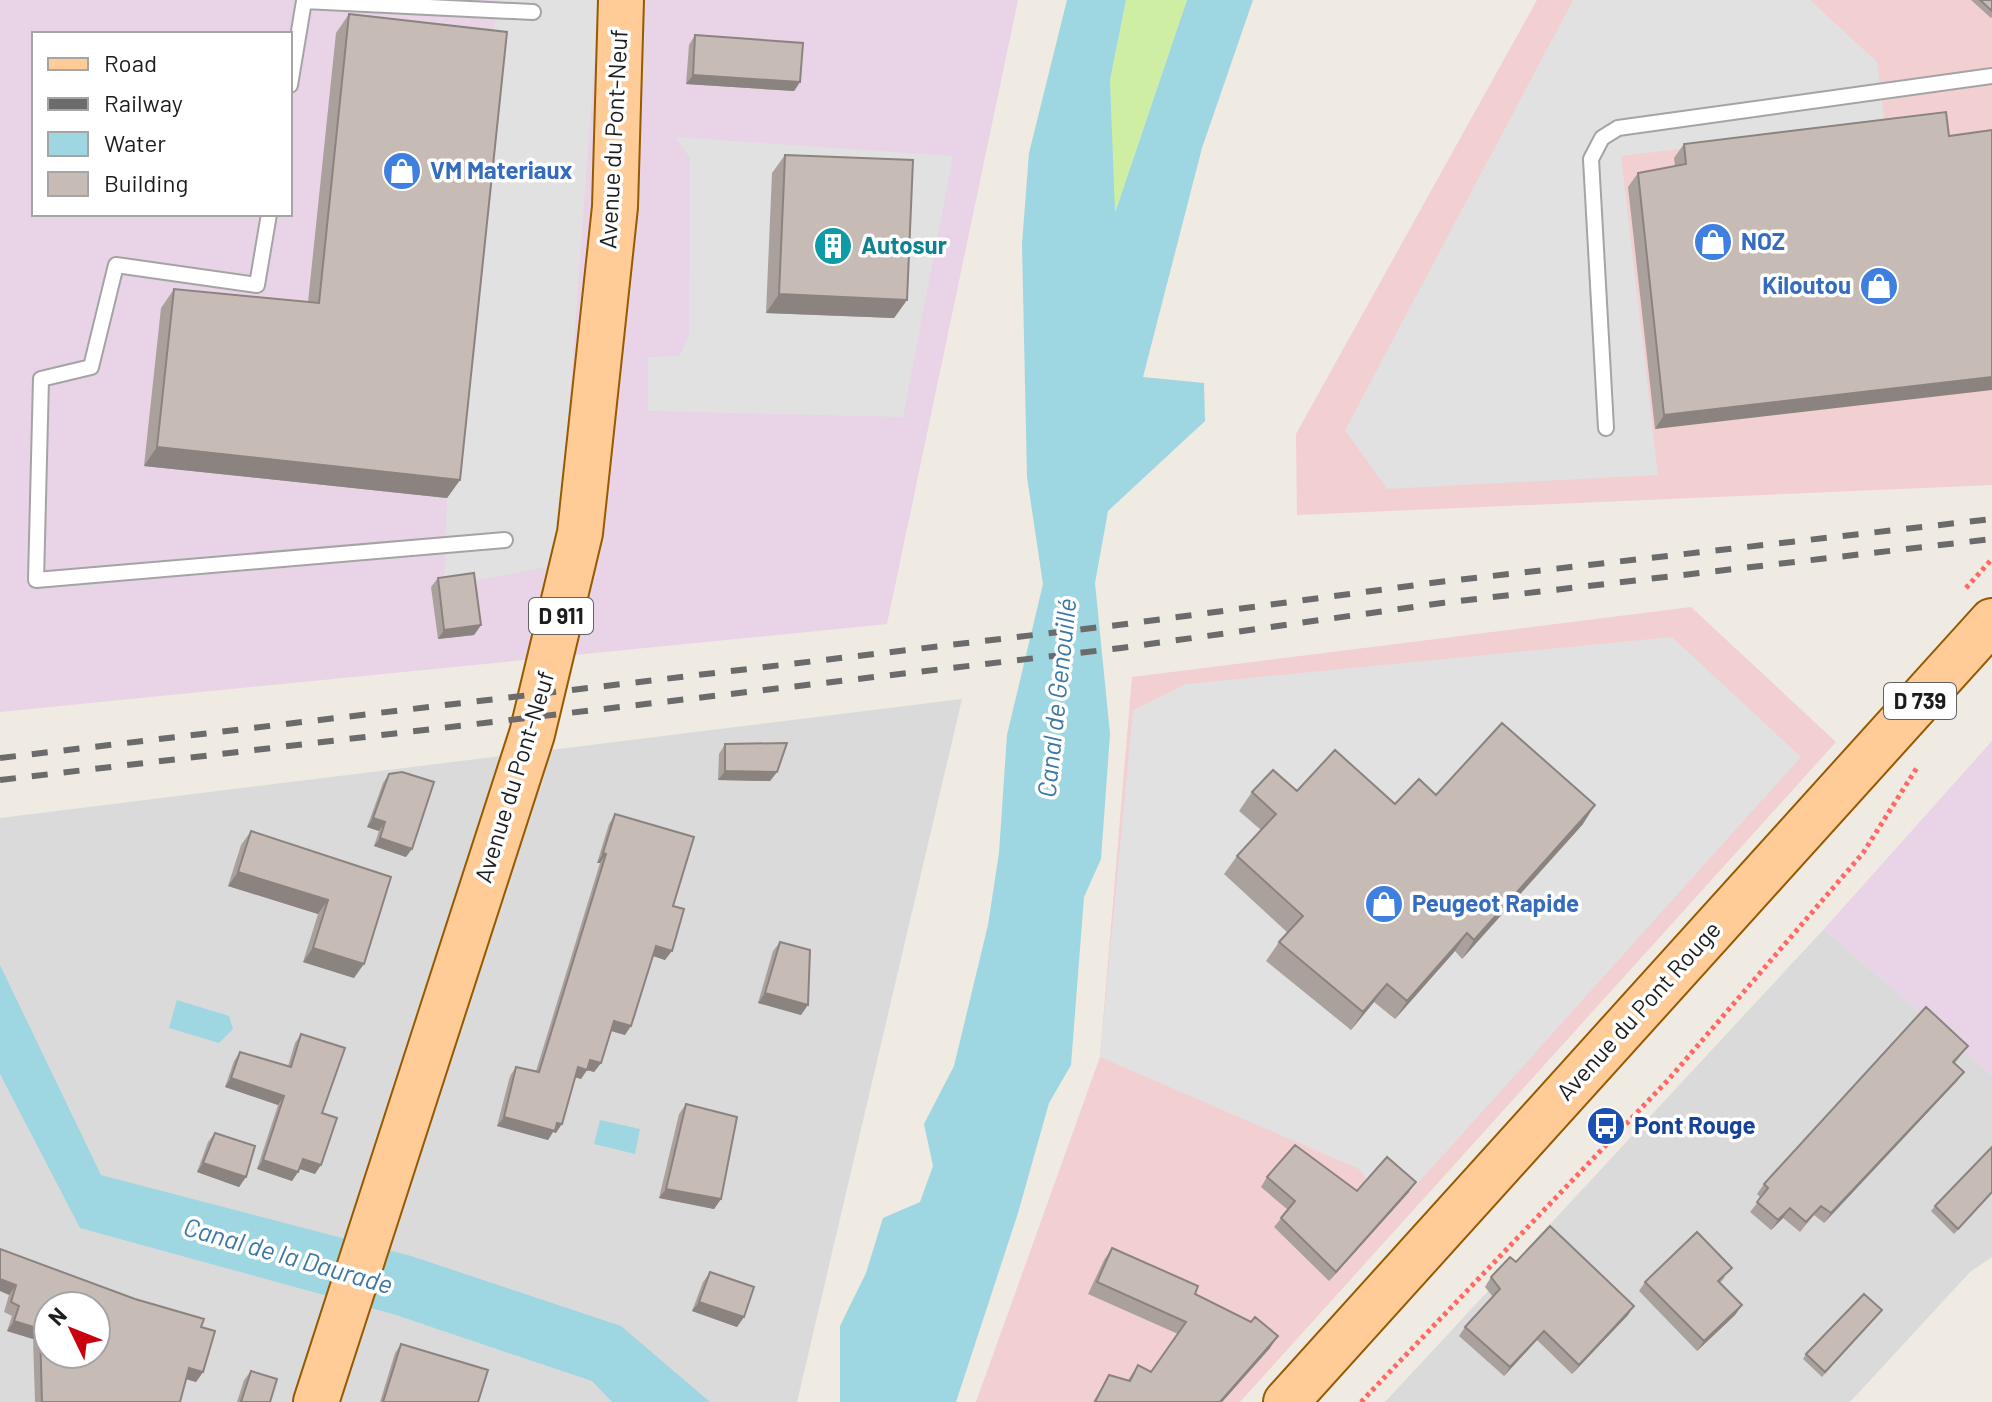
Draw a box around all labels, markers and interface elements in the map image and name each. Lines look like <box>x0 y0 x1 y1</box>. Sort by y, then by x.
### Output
street label: Avenue du Pont-Neuf <box>592 28 633 249</box>
legend <box>32 32 292 216</box>
text: Road <box>104 48 157 77</box>
text: Railway <box>104 88 183 117</box>
text: Water <box>104 128 166 157</box>
shop icon: VM Materiaux <box>381 150 423 192</box>
place label: VM Materiaux <box>430 155 573 184</box>
text: Building <box>104 168 188 197</box>
shop icon: NOZ <box>1692 221 1734 263</box>
building icon: Autosur <box>812 225 854 267</box>
place label: NOZ <box>1741 226 1785 255</box>
place label: Autosur <box>861 230 947 259</box>
shop icon: Kiloutou <box>1858 265 1900 307</box>
place label: Kiloutou <box>1762 270 1851 299</box>
water label: Canal de Genouillé <box>1030 597 1081 799</box>
road number: D 911 <box>529 598 593 634</box>
street label: Avenue du Pont-Neuf <box>468 667 560 886</box>
road number: D 739 <box>1884 683 1956 719</box>
shop icon: Peugeot Rapide <box>1363 883 1405 925</box>
place label: Peugeot Rapide <box>1412 888 1579 917</box>
street label: Avenue du Pont Rouge <box>1550 914 1726 1106</box>
bus stop icon: Pont Rouge <box>1585 1105 1627 1147</box>
place label: Pont Rouge <box>1634 1110 1756 1139</box>
water label: Canal de la Daurade <box>180 1210 397 1299</box>
north arrow <box>32 1290 112 1370</box>
text: N <box>42 1301 71 1330</box>

